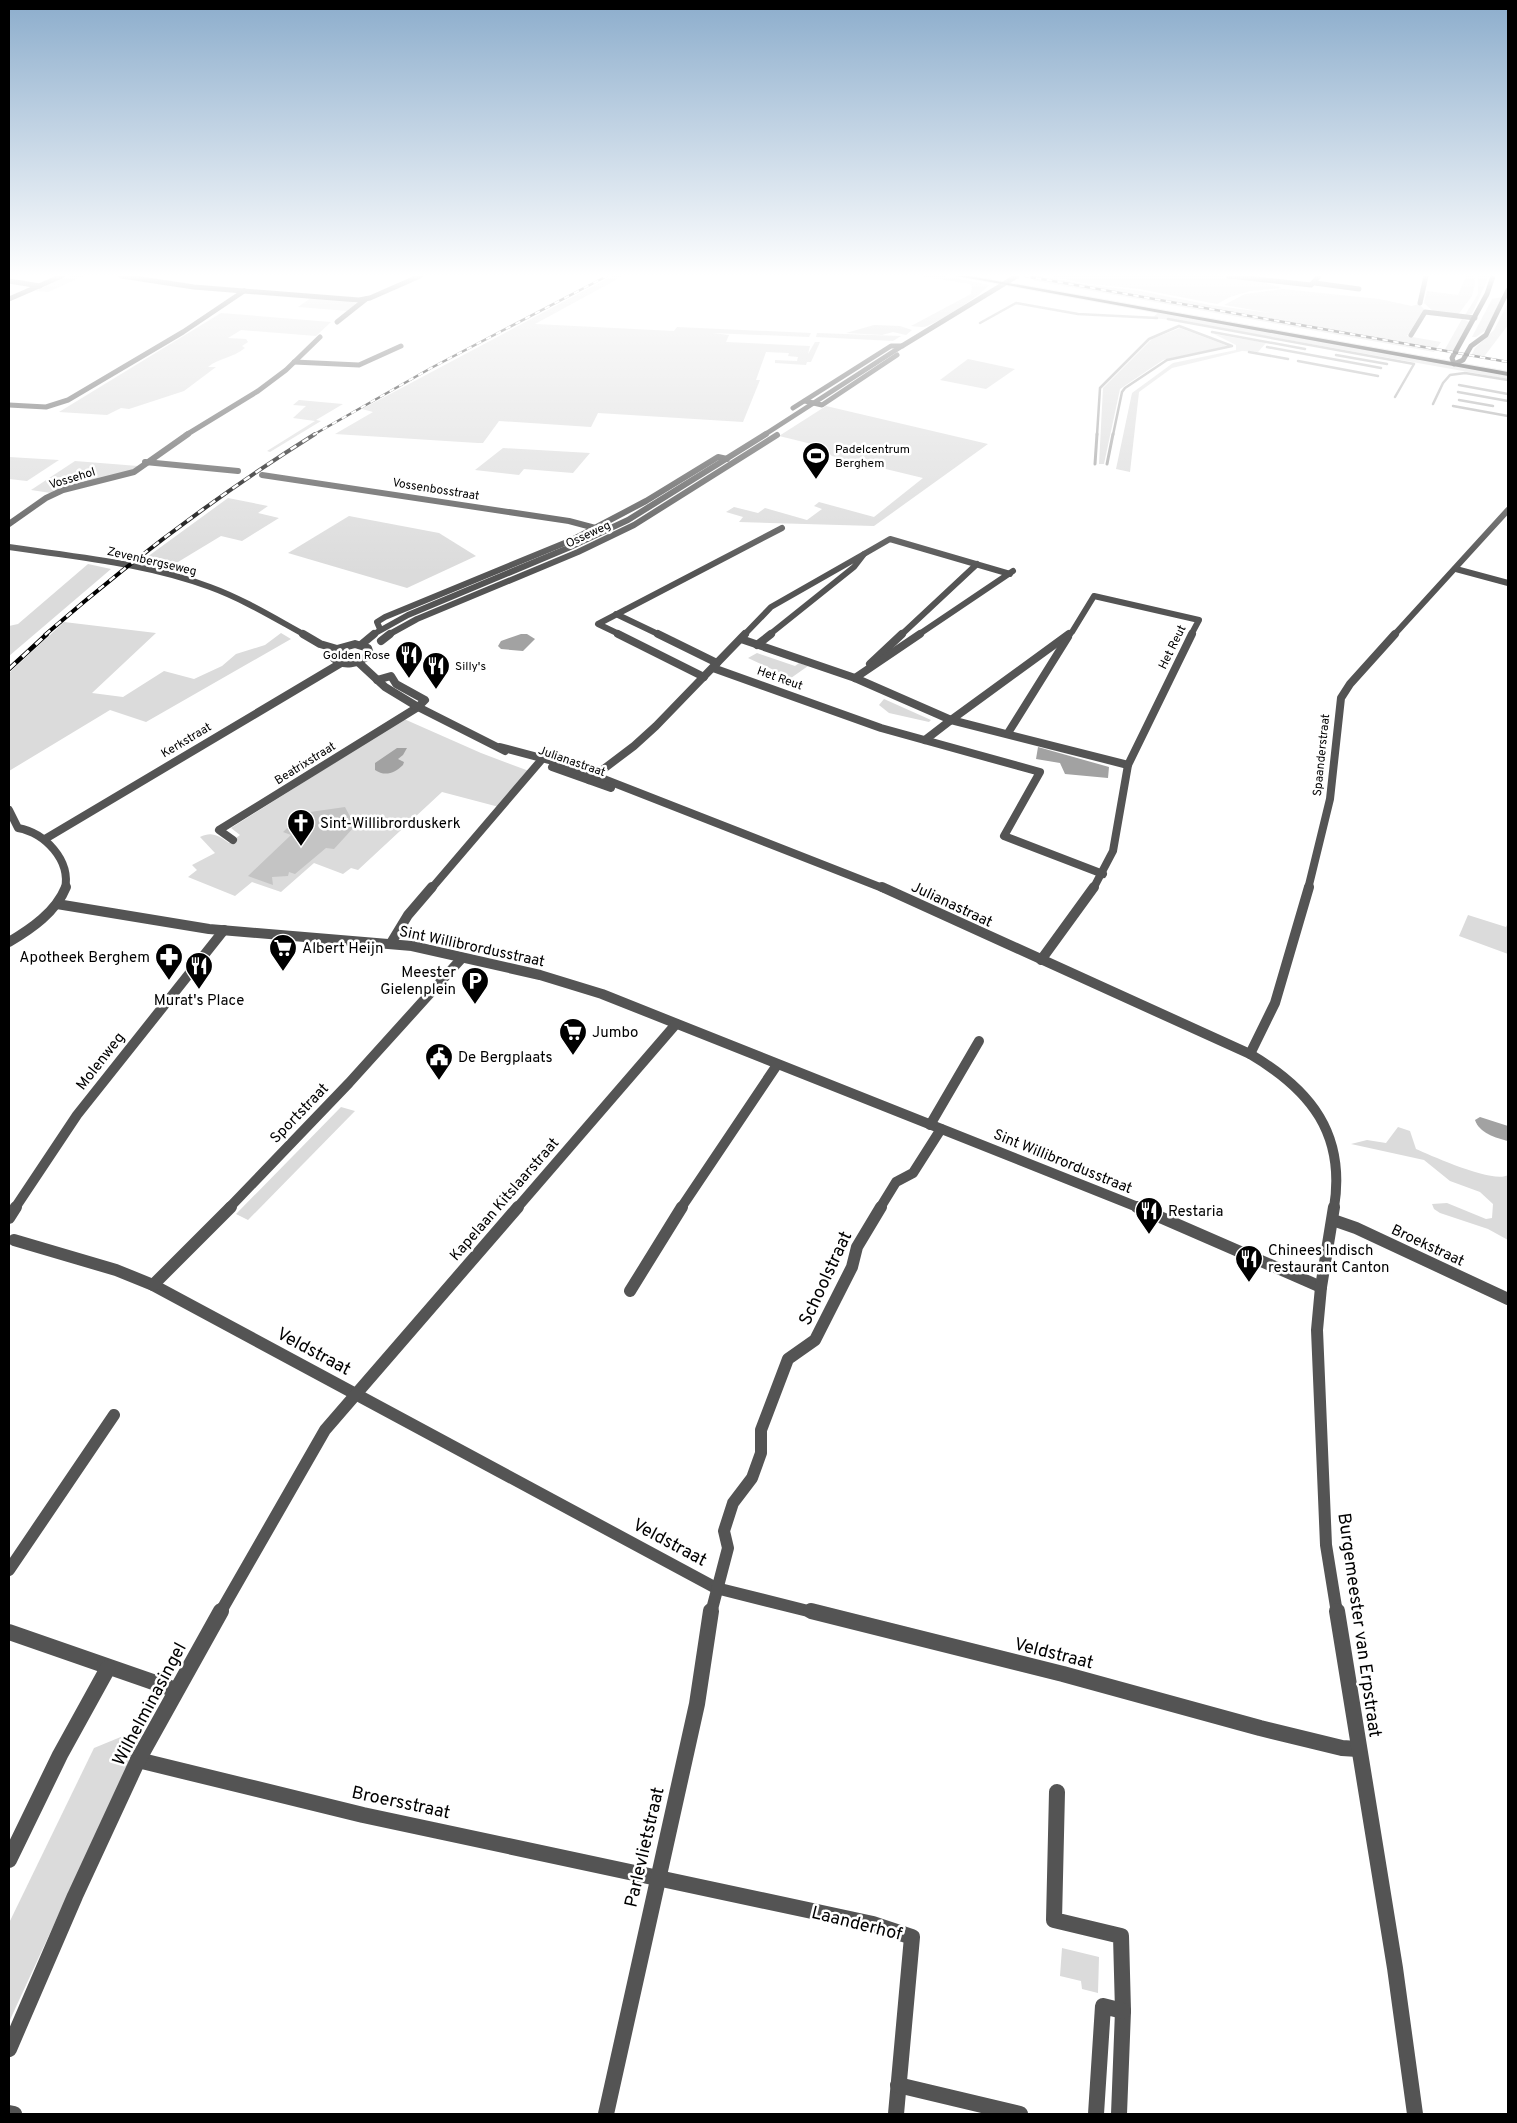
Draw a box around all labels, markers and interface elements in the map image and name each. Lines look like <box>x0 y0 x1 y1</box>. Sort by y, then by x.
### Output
sports icon: Padelcentrum Berghem <box>801 441 831 480</box>
place label: Padelcentrum Berghem <box>835 442 910 472</box>
street label: Vossehol <box>47 464 97 494</box>
street label: Vossenbosstraat <box>391 475 481 505</box>
street label: Osseweg <box>563 518 613 552</box>
street label: Zevenbergseweg <box>105 544 198 580</box>
street label: Het Reut <box>1155 623 1191 672</box>
restaurant icon: Golden Rose <box>394 640 424 679</box>
place label: Golden Rose <box>323 648 390 664</box>
restaurant icon: Silly's <box>421 651 451 690</box>
place label: Silly's <box>455 659 486 675</box>
street label: Het Reut <box>755 663 805 695</box>
street label: Spaanderstraat <box>1310 713 1334 797</box>
street label: Kerkstraat <box>158 720 215 762</box>
street label: Beatrixstraat <box>272 739 339 789</box>
street label: Julianastraat <box>536 743 607 781</box>
church icon: Sint-Willibrorduskerk <box>286 808 316 847</box>
place label: Sint-Willibrorduskerk <box>320 815 461 834</box>
street label: Julianastraat <box>908 878 995 932</box>
street label: Sint Willibrordusstraat <box>397 923 546 972</box>
supermarket icon: Albert Heijn <box>268 933 298 972</box>
place label: Albert Heijn <box>302 940 383 959</box>
pharmacy icon: Apotheek Berghem <box>154 942 184 981</box>
place label: Apotheek Berghem <box>19 949 150 968</box>
restaurant icon: Murat's Place <box>184 951 214 990</box>
place label: Meester Gielenplein <box>380 964 456 1000</box>
parking icon: Meester Gielenplein <box>460 966 490 1005</box>
place label: Murat's Place <box>154 992 244 1011</box>
supermarket icon: Jumbo <box>558 1017 588 1056</box>
place label: Jumbo <box>592 1024 639 1043</box>
street label: Molenweg <box>73 1029 130 1095</box>
public building icon: De Bergplaats <box>424 1042 454 1081</box>
place label: De Bergplaats <box>458 1049 552 1068</box>
street label: Sportstraat <box>267 1080 333 1148</box>
street label: Sint Willibrordusstraat <box>990 1126 1135 1199</box>
street label: Kapelaan Kitslaarstraat <box>446 1134 564 1266</box>
restaurant icon: Restaria <box>1134 1196 1164 1235</box>
place label: Restaria <box>1168 1203 1223 1222</box>
street label: Broekstraat <box>1388 1221 1467 1272</box>
street label: Schoolstraat <box>794 1228 858 1329</box>
place label: Chinees Indisch restaurant Canton <box>1268 1242 1390 1278</box>
restaurant icon: Chinees Indisch restaurant Canton <box>1234 1244 1264 1283</box>
street label: Veldstraat <box>272 1323 354 1382</box>
street label: Burgemeester van Erpstraat <box>1331 1511 1386 1739</box>
street label: Veldstraat <box>628 1514 710 1573</box>
street label: Veldstraat <box>1012 1633 1096 1675</box>
street label: Wilhelminasingel <box>108 1639 193 1770</box>
street label: Broersstraat <box>349 1782 452 1825</box>
street label: Parlevlietstraat <box>620 1785 670 1910</box>
street label: Laanderhof <box>809 1902 904 1947</box>

